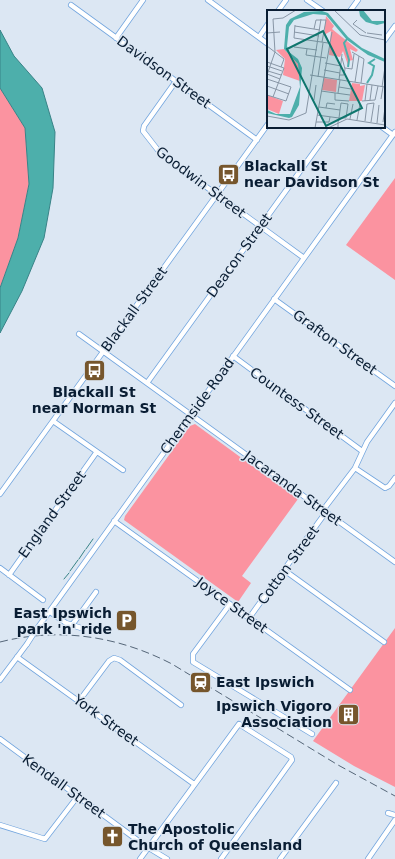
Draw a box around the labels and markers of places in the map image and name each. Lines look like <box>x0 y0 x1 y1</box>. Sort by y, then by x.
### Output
place label: Blackall St near Davidson St <box>244 158 380 190</box>
bus stop icon: Blackall St near Davidson St <box>215 161 241 187</box>
bus stop icon: Blackall St near Norman St <box>81 357 107 383</box>
place label: Blackall St near Norman St <box>32 384 157 416</box>
place label: East Ipswich park 'n' ride <box>14 605 112 637</box>
parking icon: East Ipswich park 'n' ride <box>114 608 140 634</box>
station icon: East Ipswich <box>188 669 214 695</box>
place label: East Ipswich <box>216 674 314 690</box>
place label: Ipswich Vigoro Association <box>216 698 332 730</box>
building icon: Ipswich Vigoro Association <box>335 701 361 727</box>
place label: The Apostolic Church of Queensland <box>128 821 302 853</box>
church icon: The Apostolic Church of Queensland <box>99 824 125 850</box>

